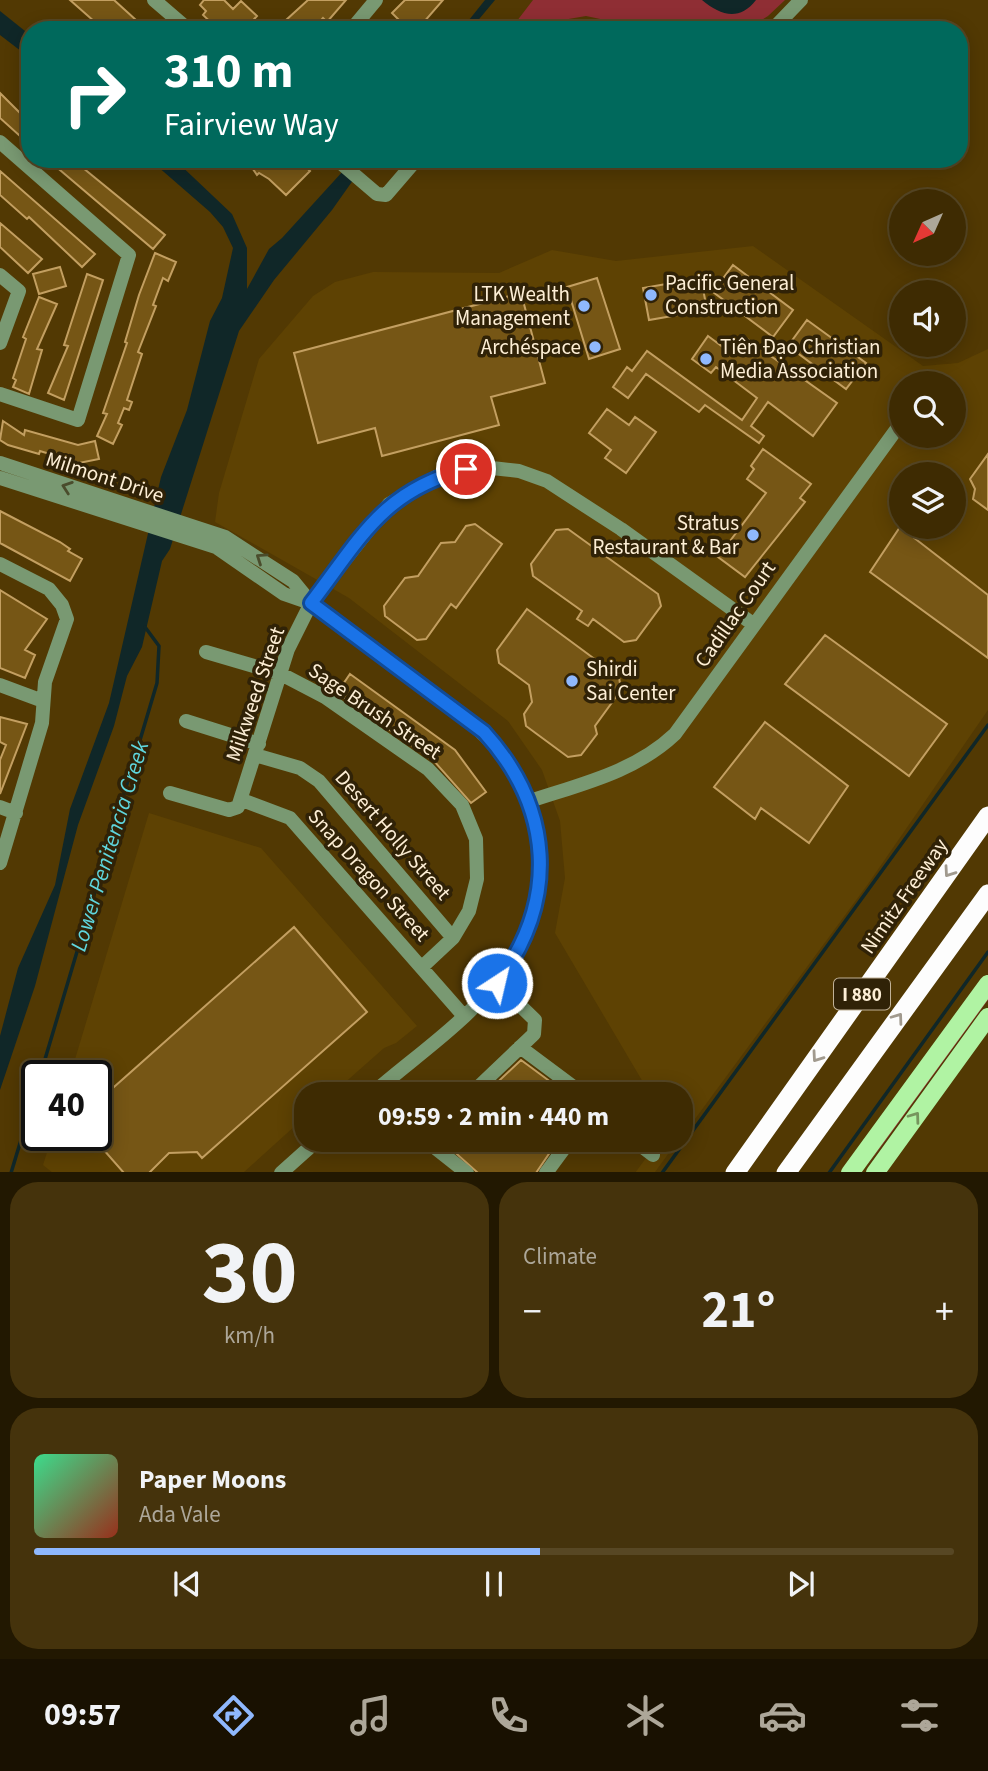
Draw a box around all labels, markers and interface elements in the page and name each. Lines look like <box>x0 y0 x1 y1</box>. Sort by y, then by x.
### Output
text: 310 m <box>164 37 293 107</box>
icon: right <box>49 49 140 140</box>
text: Fairview Way <box>164 102 339 148</box>
north arrow <box>889 189 966 266</box>
map controls <box>889 189 966 539</box>
place label: Pacific General Construction <box>665 268 794 322</box>
place label: LTK Wealth Management <box>455 279 570 333</box>
button: sound <box>889 280 966 357</box>
marker: Pacific General Construction <box>643 287 659 303</box>
marker: LTK Wealth Management <box>576 298 592 314</box>
place label: Archéspace <box>481 332 581 362</box>
place label: Tiên Đạo Christian Media Association <box>720 332 881 386</box>
marker: Archéspace <box>587 339 603 355</box>
marker: Tiên Đạo Christian Media Association <box>698 351 714 367</box>
button: search <box>889 371 966 448</box>
pin <box>436 439 496 499</box>
street label: Milmont Drive <box>42 444 168 510</box>
icon: arrive <box>447 450 485 488</box>
button: layers <box>889 462 966 539</box>
one-way arrow <box>61 481 73 495</box>
place label: Stratus Restaurant & Bar <box>592 508 740 562</box>
marker: Stratus Restaurant & Bar <box>745 527 761 543</box>
one-way arrow <box>256 554 269 566</box>
street label: Cadillac Court <box>687 555 783 673</box>
street label: Milkweed Street <box>218 623 292 765</box>
place label: Shirdi Sai Center <box>586 654 676 708</box>
street label: Sage Brush Street <box>302 655 448 767</box>
marker: Shirdi Sai Center <box>564 673 580 689</box>
water label: Lower Penitencia Creek <box>62 736 158 955</box>
street label: Desert Holly Street <box>328 763 458 907</box>
street label: Snap Dragon Street <box>301 802 437 948</box>
street label: Nimitz Freeway <box>853 832 955 960</box>
one-way arrow <box>944 864 957 877</box>
position arrow <box>460 946 534 1020</box>
road number: I 880 <box>834 978 890 1010</box>
one-way arrow <box>890 1013 902 1026</box>
one-way arrow <box>813 1049 825 1062</box>
speed limit sign: 40 <box>21 1060 112 1151</box>
text: 09:59 · 2 min · 440 m <box>378 1098 609 1135</box>
one-way arrow <box>907 1112 919 1125</box>
text: 30 <box>201 1209 298 1338</box>
text: Climate <box>523 1240 597 1273</box>
text: 21° <box>702 1274 775 1348</box>
text: − <box>523 1285 542 1339</box>
text: + <box>935 1285 954 1339</box>
text: km/h <box>224 1319 275 1352</box>
text: Paper Moons <box>139 1461 286 1498</box>
text: Ada Vale <box>139 1498 221 1531</box>
icon: previous <box>168 1565 206 1603</box>
icon: pause <box>475 1565 513 1603</box>
icon: next <box>782 1565 820 1603</box>
icon: directions <box>209 1691 258 1740</box>
icon: music <box>346 1691 395 1740</box>
icon: phone <box>484 1691 533 1740</box>
icon: climate <box>621 1691 670 1740</box>
icon: car <box>758 1691 807 1740</box>
icon: filters <box>895 1691 944 1740</box>
text: 09:57 <box>44 1692 121 1738</box>

